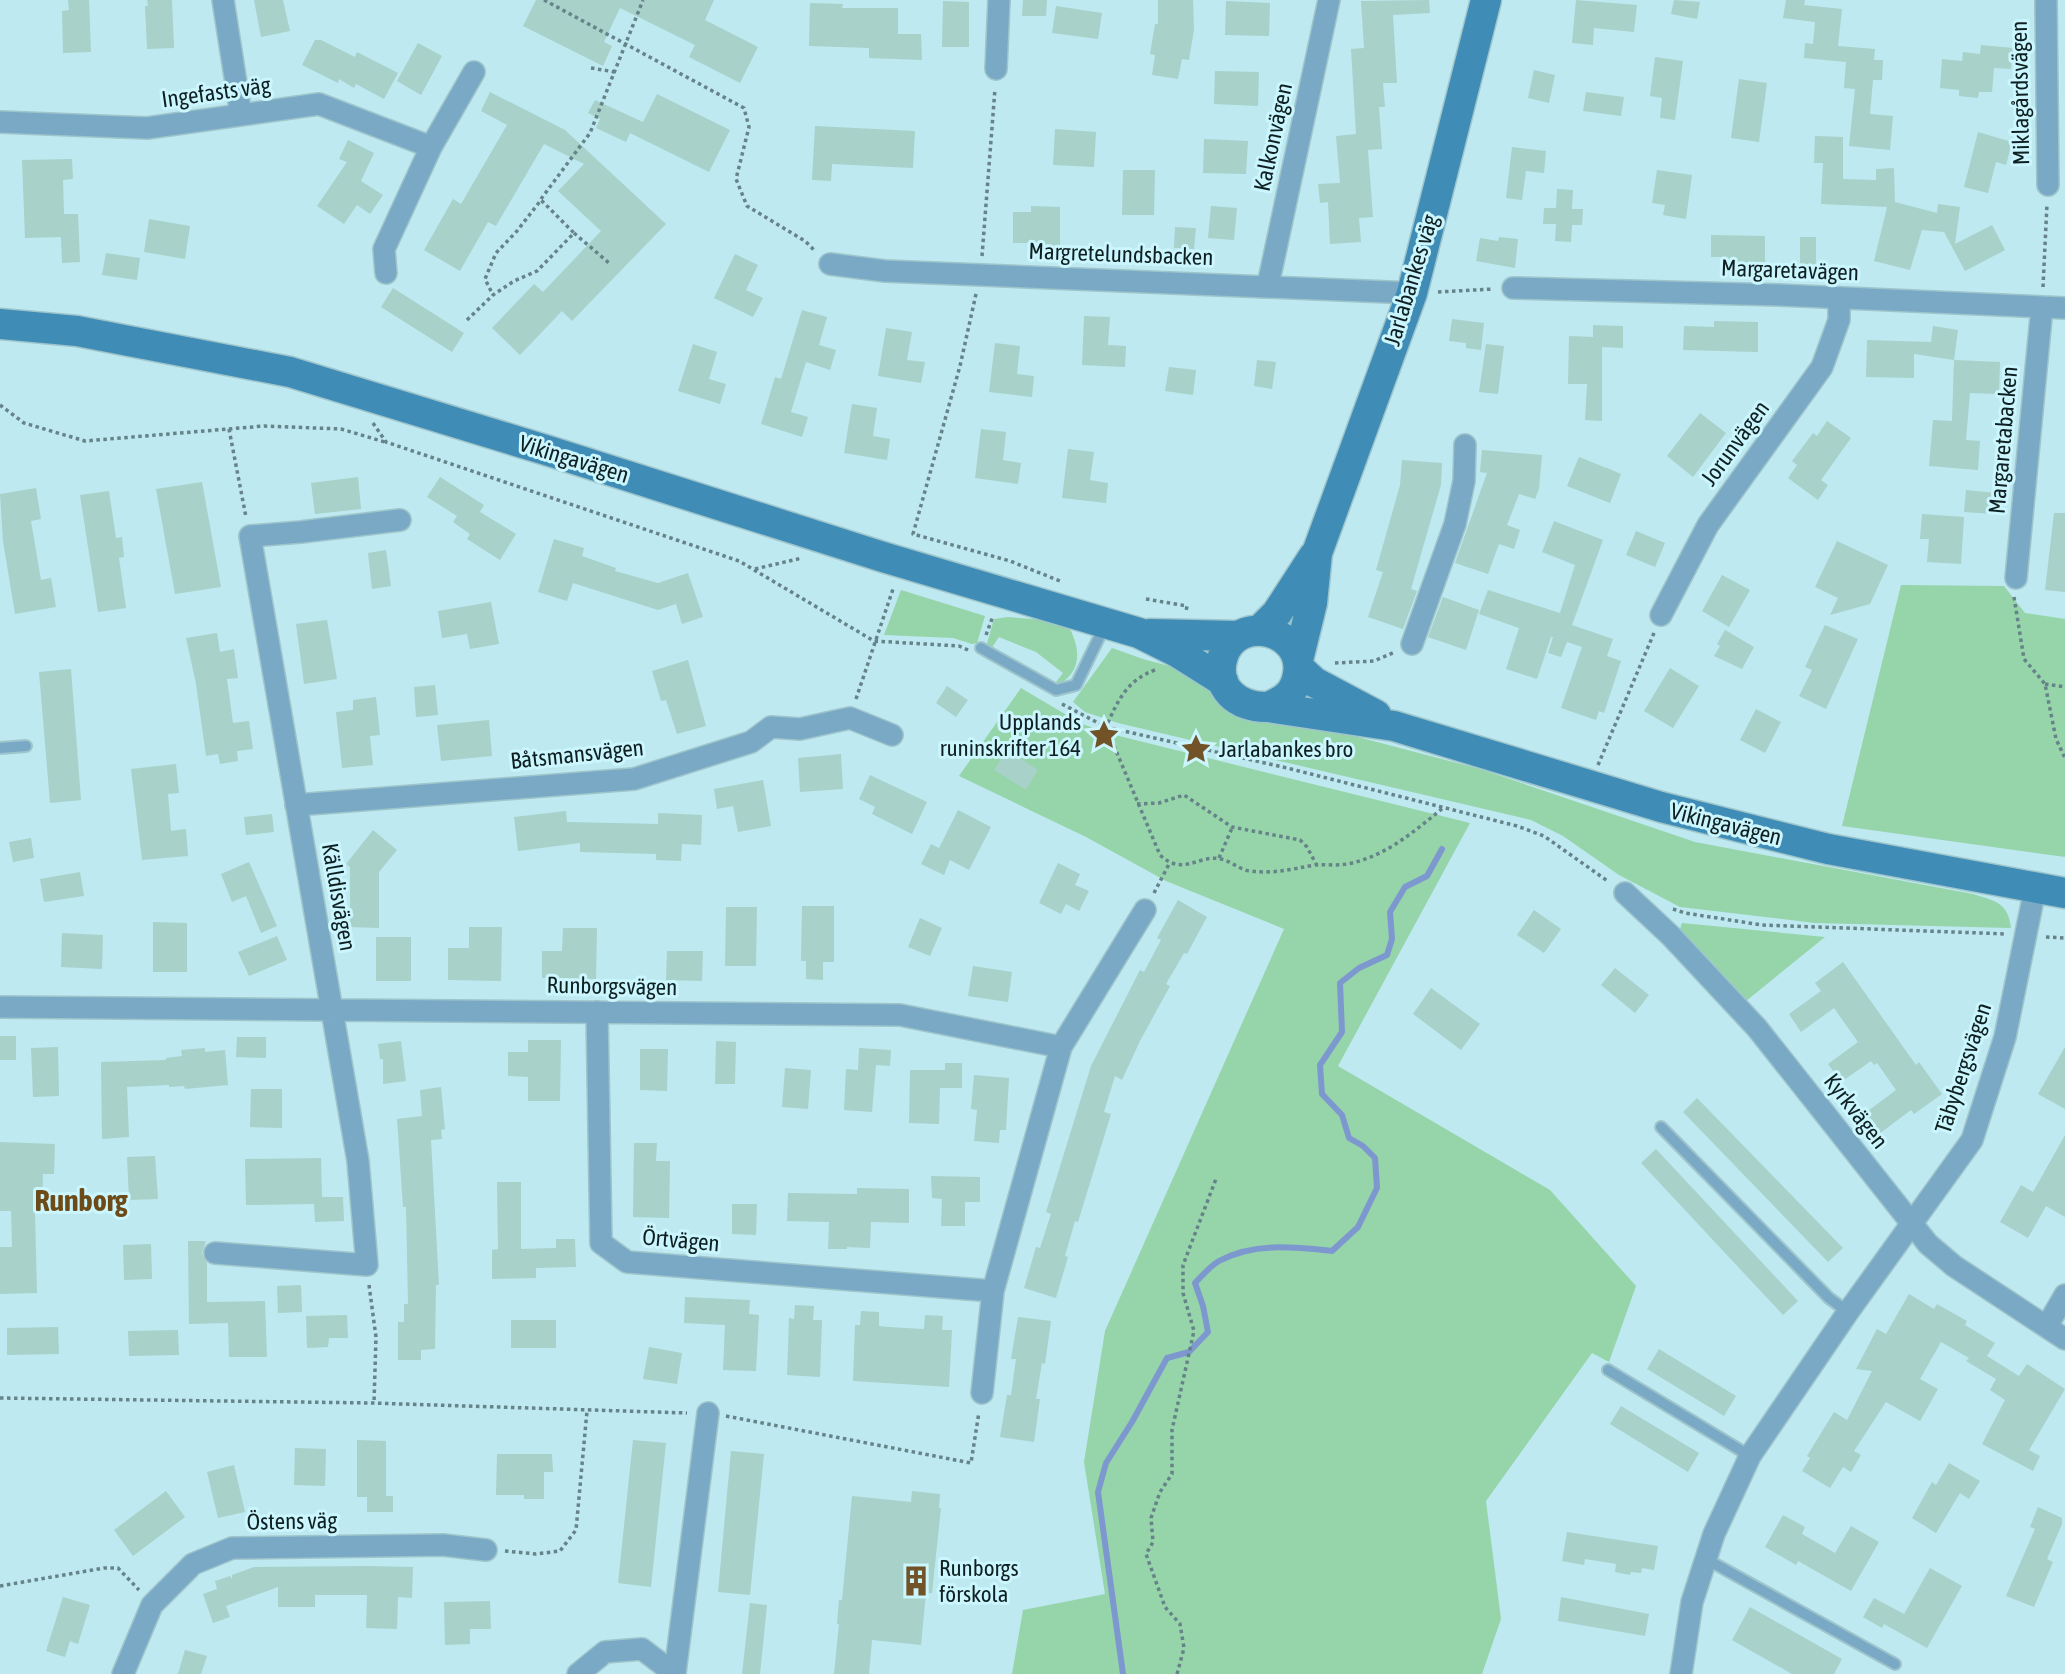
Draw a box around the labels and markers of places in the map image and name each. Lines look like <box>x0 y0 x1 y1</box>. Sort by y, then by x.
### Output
place label: Upplands runinskrifter 164 <box>940 709 1081 761</box>
place icon: Upplands runinskrifter 164 <box>1087 718 1121 752</box>
place icon: Jarlabankes bro <box>1179 732 1213 766</box>
place label: Jarlabankes bro <box>1219 736 1353 762</box>
place label: Runborgs förskola <box>939 1555 1019 1607</box>
building icon: Runborgs förskola <box>899 1564 933 1598</box>

